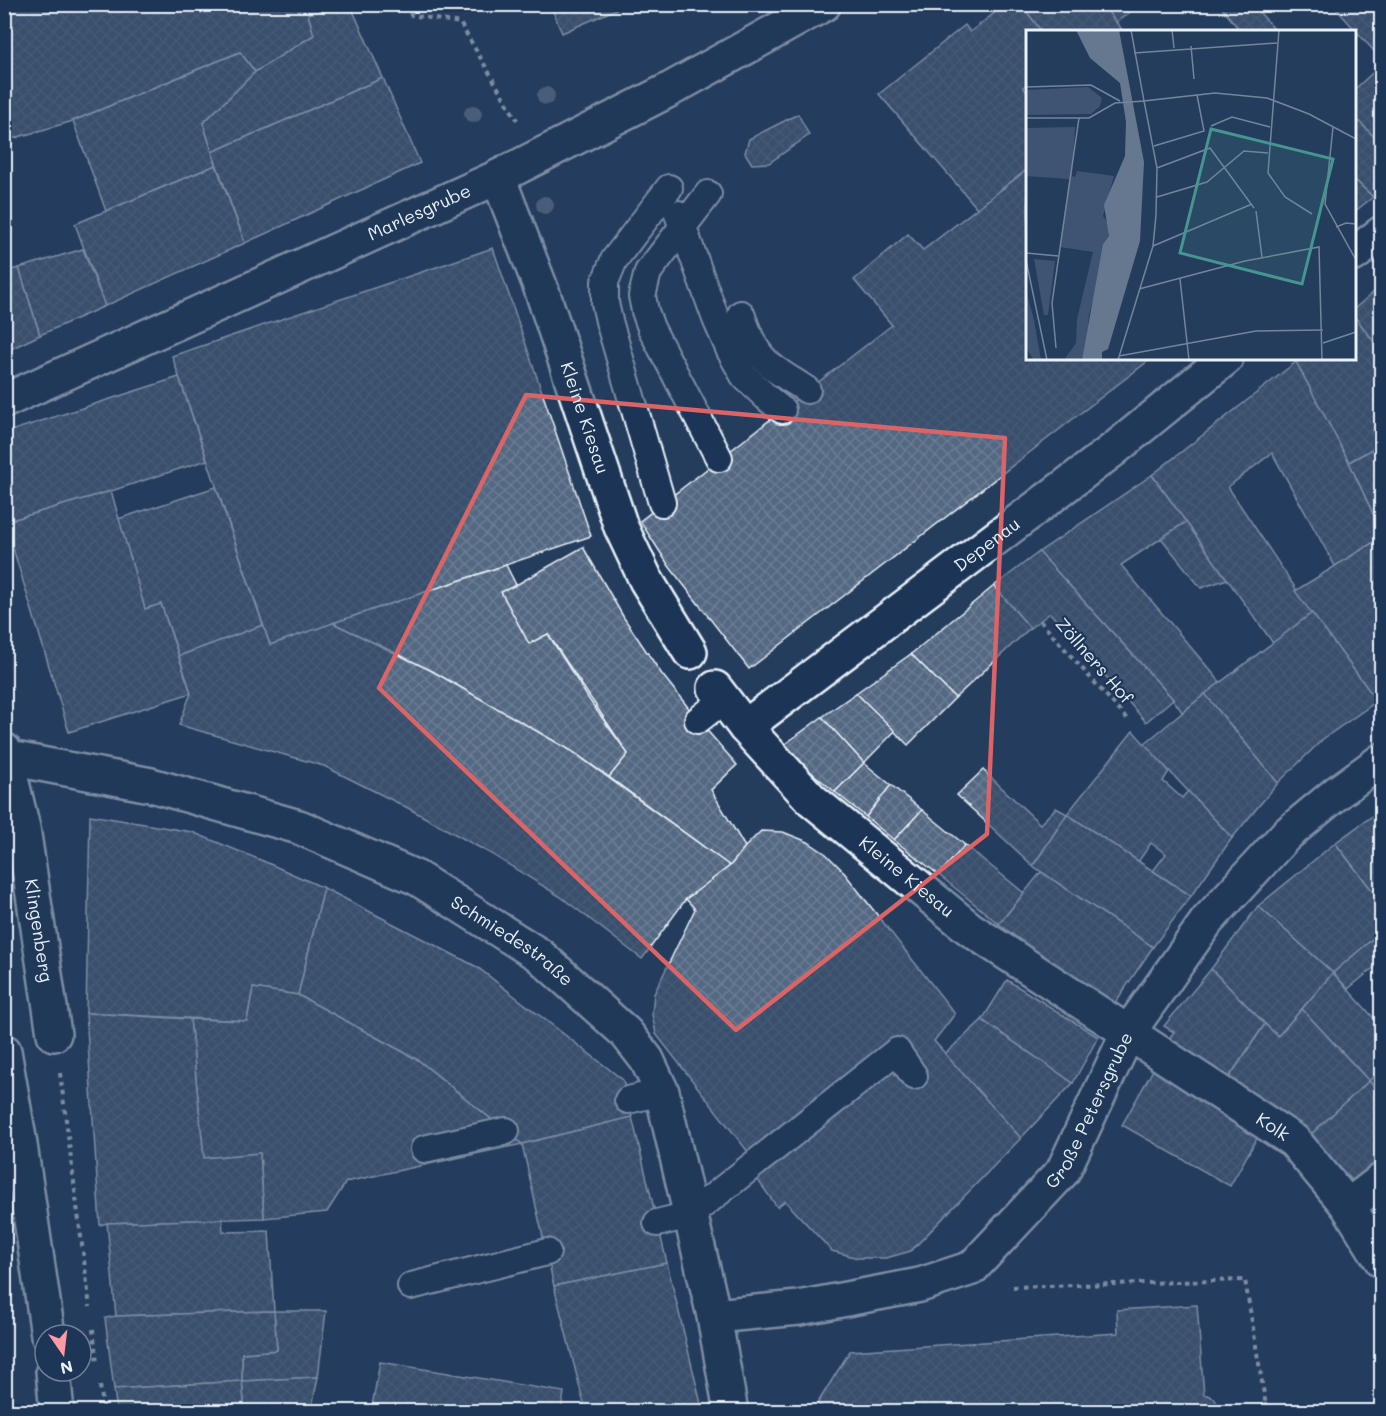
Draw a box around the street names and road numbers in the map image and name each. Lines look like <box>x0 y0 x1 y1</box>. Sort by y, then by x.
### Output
street label: Marlesgrube <box>363 178 474 246</box>
street label: Kleine Kiesau <box>556 359 615 477</box>
street label: Depenau <box>949 511 1024 577</box>
street label: Zöllners Hof <box>1051 612 1140 709</box>
street label: Kleine Kiesau <box>854 830 960 922</box>
street label: Klingenberg <box>20 877 59 984</box>
street label: Schmiedestraße <box>447 889 579 991</box>
street label: Große Petersgrube <box>1040 1028 1138 1193</box>
street label: Kolk <box>1252 1106 1295 1146</box>

